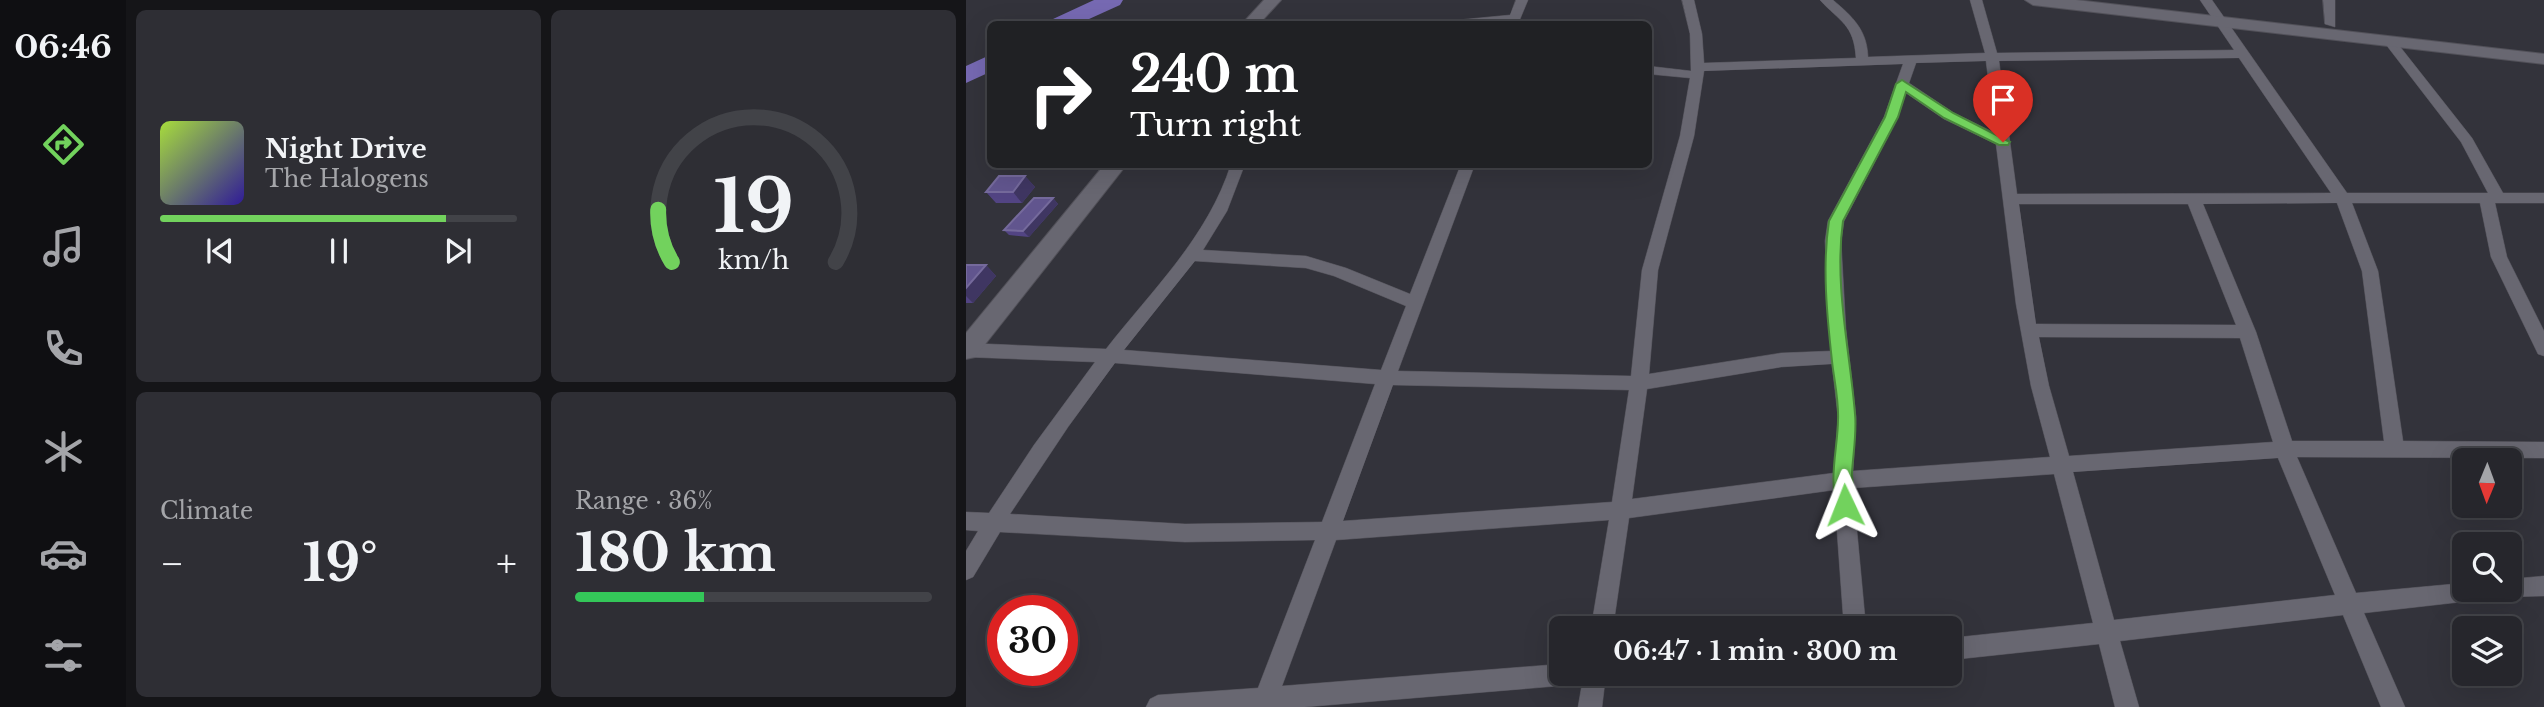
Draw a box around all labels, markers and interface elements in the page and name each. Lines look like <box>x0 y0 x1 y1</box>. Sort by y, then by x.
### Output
text: 06:46 <box>14 27 112 67</box>
text: 240 m <box>1130 44 1299 105</box>
icon: right <box>1015 49 1106 140</box>
pin <box>1973 70 2033 142</box>
icon: arrive <box>1984 81 2022 119</box>
text: Turn right <box>1130 105 1301 145</box>
icon: directions <box>39 120 88 169</box>
text: Night Drive <box>265 133 427 165</box>
text: 19 <box>713 161 794 252</box>
text: The Halogens <box>265 165 429 193</box>
icon: music <box>39 222 88 271</box>
icon: previous <box>201 232 239 270</box>
icon: pause <box>320 232 358 270</box>
icon: next <box>439 232 477 270</box>
text: km/h <box>718 245 789 276</box>
icon: phone <box>39 324 88 373</box>
icon: climate <box>39 427 88 476</box>
north arrow <box>2452 448 2522 518</box>
map controls <box>2452 448 2522 686</box>
position arrow <box>1808 468 1882 542</box>
text: Range · 36% <box>575 487 713 515</box>
text: Climate <box>160 497 253 525</box>
text: 180 km <box>575 521 776 585</box>
icon: car <box>39 529 88 578</box>
text: 19° <box>303 531 378 595</box>
button: search <box>2452 532 2522 602</box>
text: − <box>160 540 184 587</box>
text: + <box>496 540 517 587</box>
speed limit sign: 30 <box>987 595 1078 686</box>
button: layers <box>2452 616 2522 686</box>
icon: filters <box>39 631 88 680</box>
text: 06:47 · 1 min · 300 m <box>1613 635 1898 667</box>

